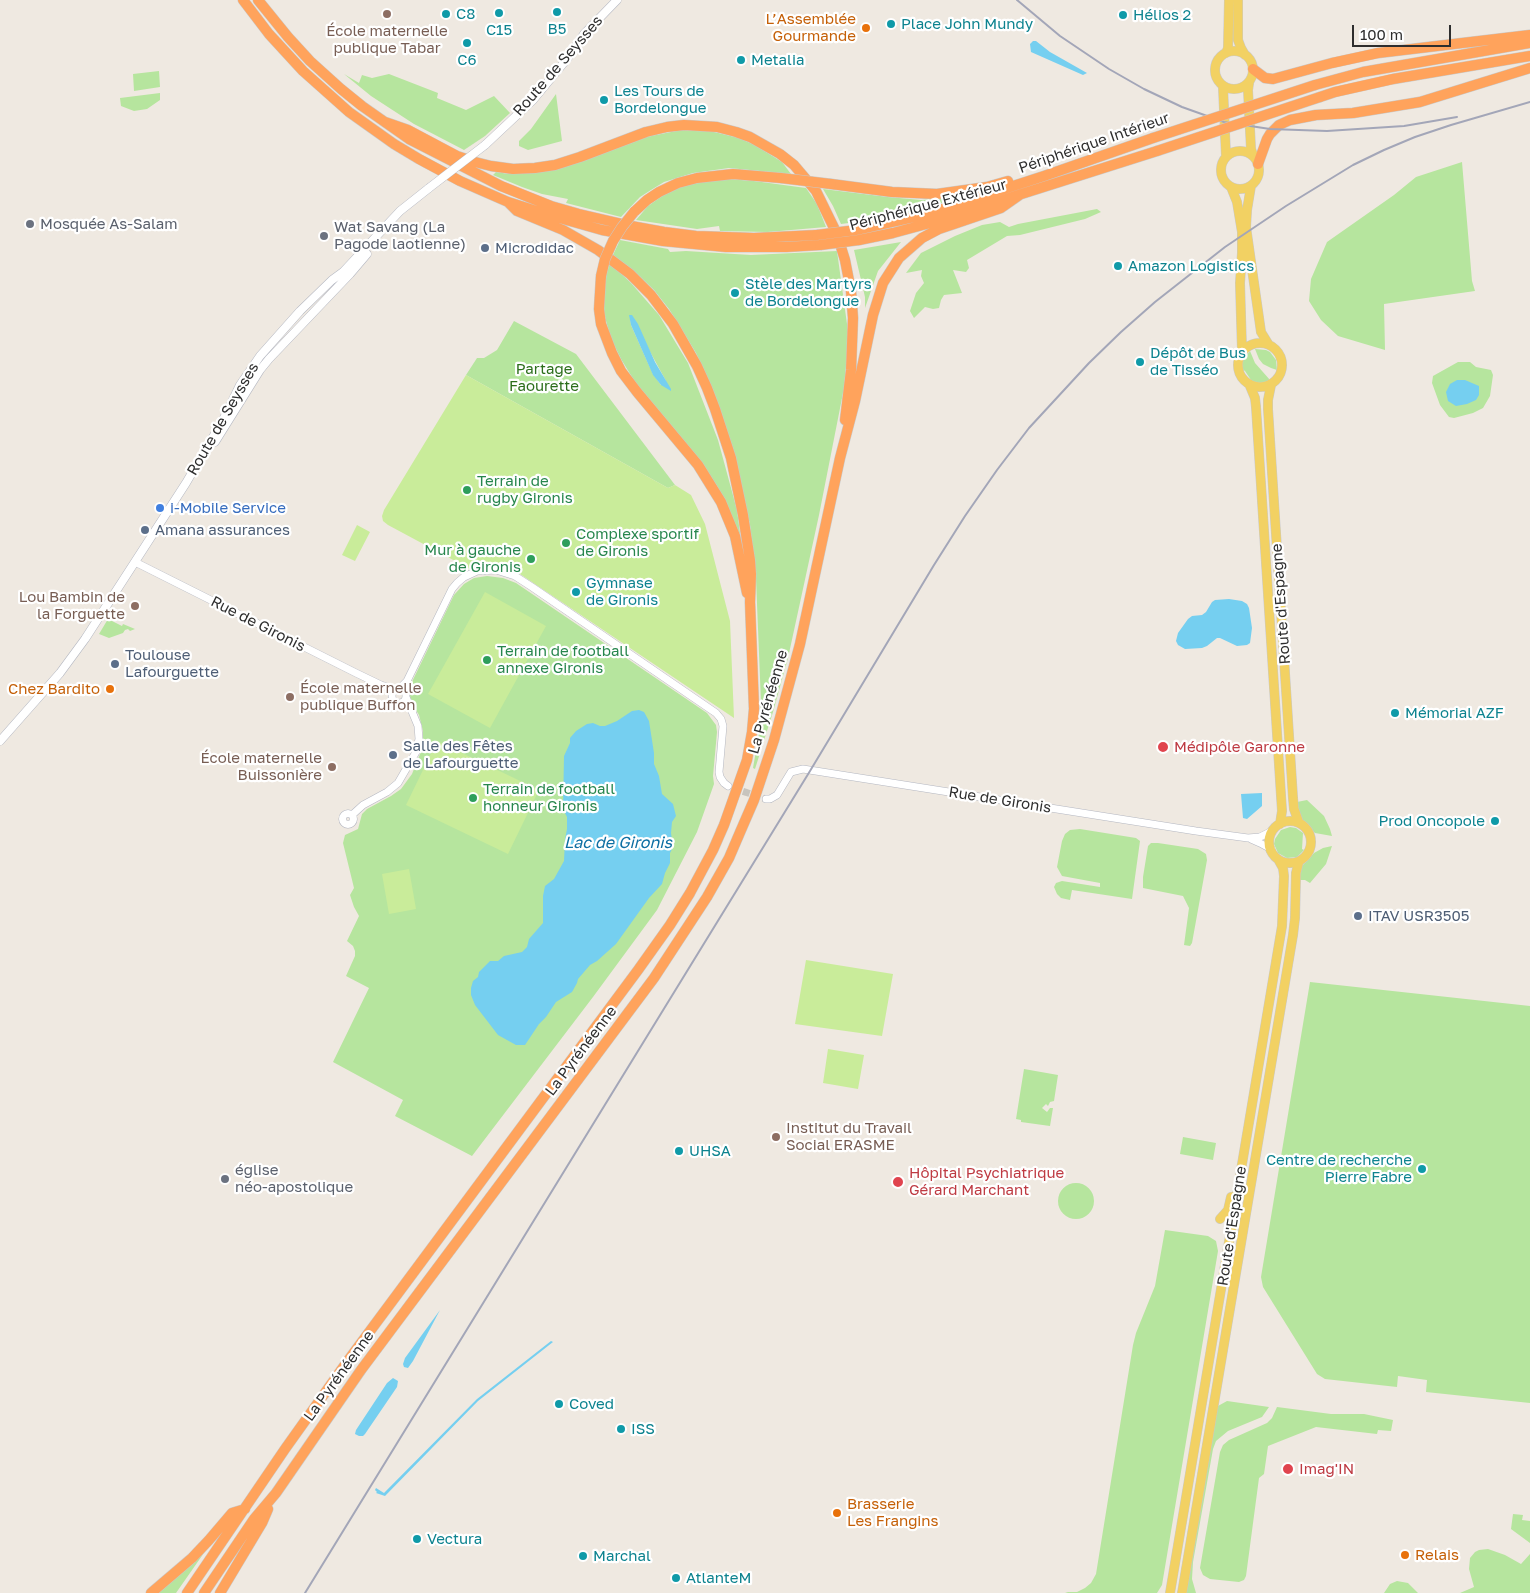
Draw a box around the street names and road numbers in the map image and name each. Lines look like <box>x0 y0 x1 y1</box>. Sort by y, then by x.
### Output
street label: Route de Seysses <box>509 12 607 120</box>
street label: Périphérique Intérieur <box>1016 109 1172 177</box>
street label: Périphérique Extérieur <box>847 175 1009 235</box>
street label: Route de Seysses <box>183 359 263 479</box>
street label: Route d'Espagne <box>1268 543 1294 665</box>
street label: Rue de Gironis <box>208 592 308 656</box>
street label: La Pyrénéenne <box>745 648 791 756</box>
street label: Rue de Gironis <box>947 783 1053 817</box>
street label: La Pyrénéenne <box>541 1003 621 1099</box>
street label: Route d'Espagne <box>1214 1165 1250 1287</box>
street label: La Pyrénéenne <box>300 1327 378 1425</box>

